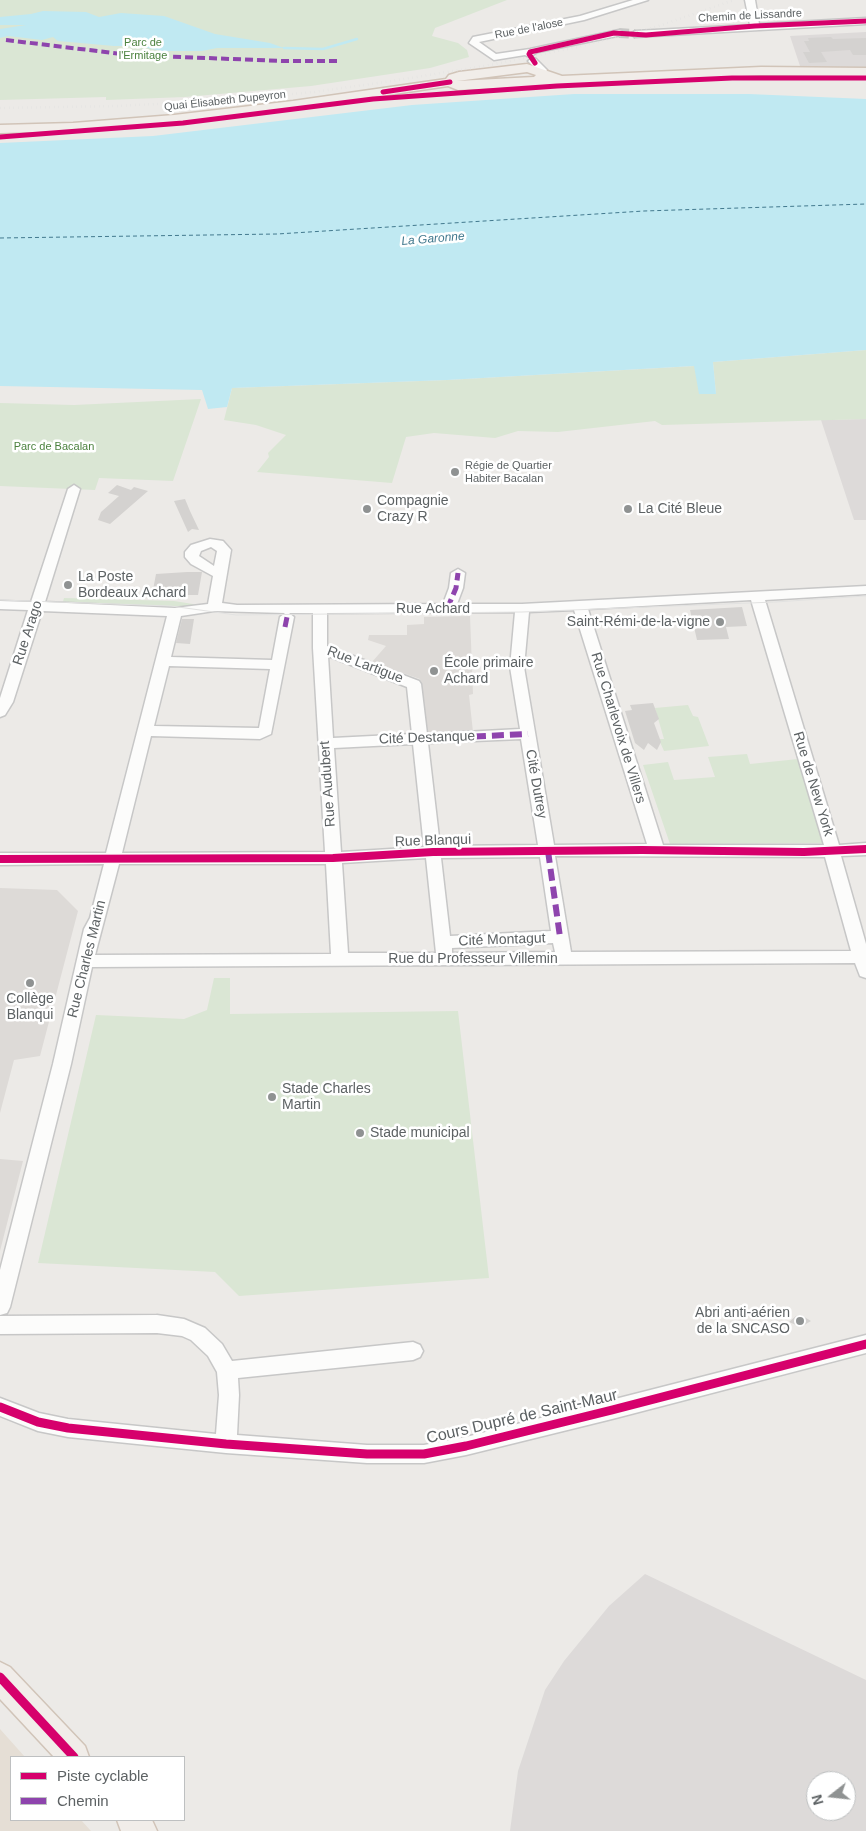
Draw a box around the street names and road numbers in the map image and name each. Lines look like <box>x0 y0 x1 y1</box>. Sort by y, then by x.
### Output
street label: Chemin de Lissandre <box>698 7 802 25</box>
street label: Rue de l'alose <box>494 16 564 42</box>
street label: Quai Élisabeth Dupeyron <box>163 88 287 114</box>
street label: Rue Arago <box>10 599 46 667</box>
street label: Rue Achard <box>396 601 470 617</box>
street label: Rue Lartigue <box>325 643 405 687</box>
street label: Rue Charlevoix de Villers <box>587 651 649 805</box>
street label: Cité Destanque <box>378 728 476 748</box>
street label: Rue de New York <box>789 730 837 838</box>
street label: Rue Audubert <box>317 740 339 828</box>
street label: Cité Dutrey <box>522 748 550 820</box>
street label: Rue Blanqui <box>395 831 471 851</box>
street label: Rue Charles Martin <box>64 898 110 1020</box>
street label: Cité Montagut <box>458 930 546 950</box>
street label: Rue du Professeur Villemin <box>388 951 558 967</box>
street label: Cours Dupré de Saint-Maur <box>425 1386 619 1448</box>

